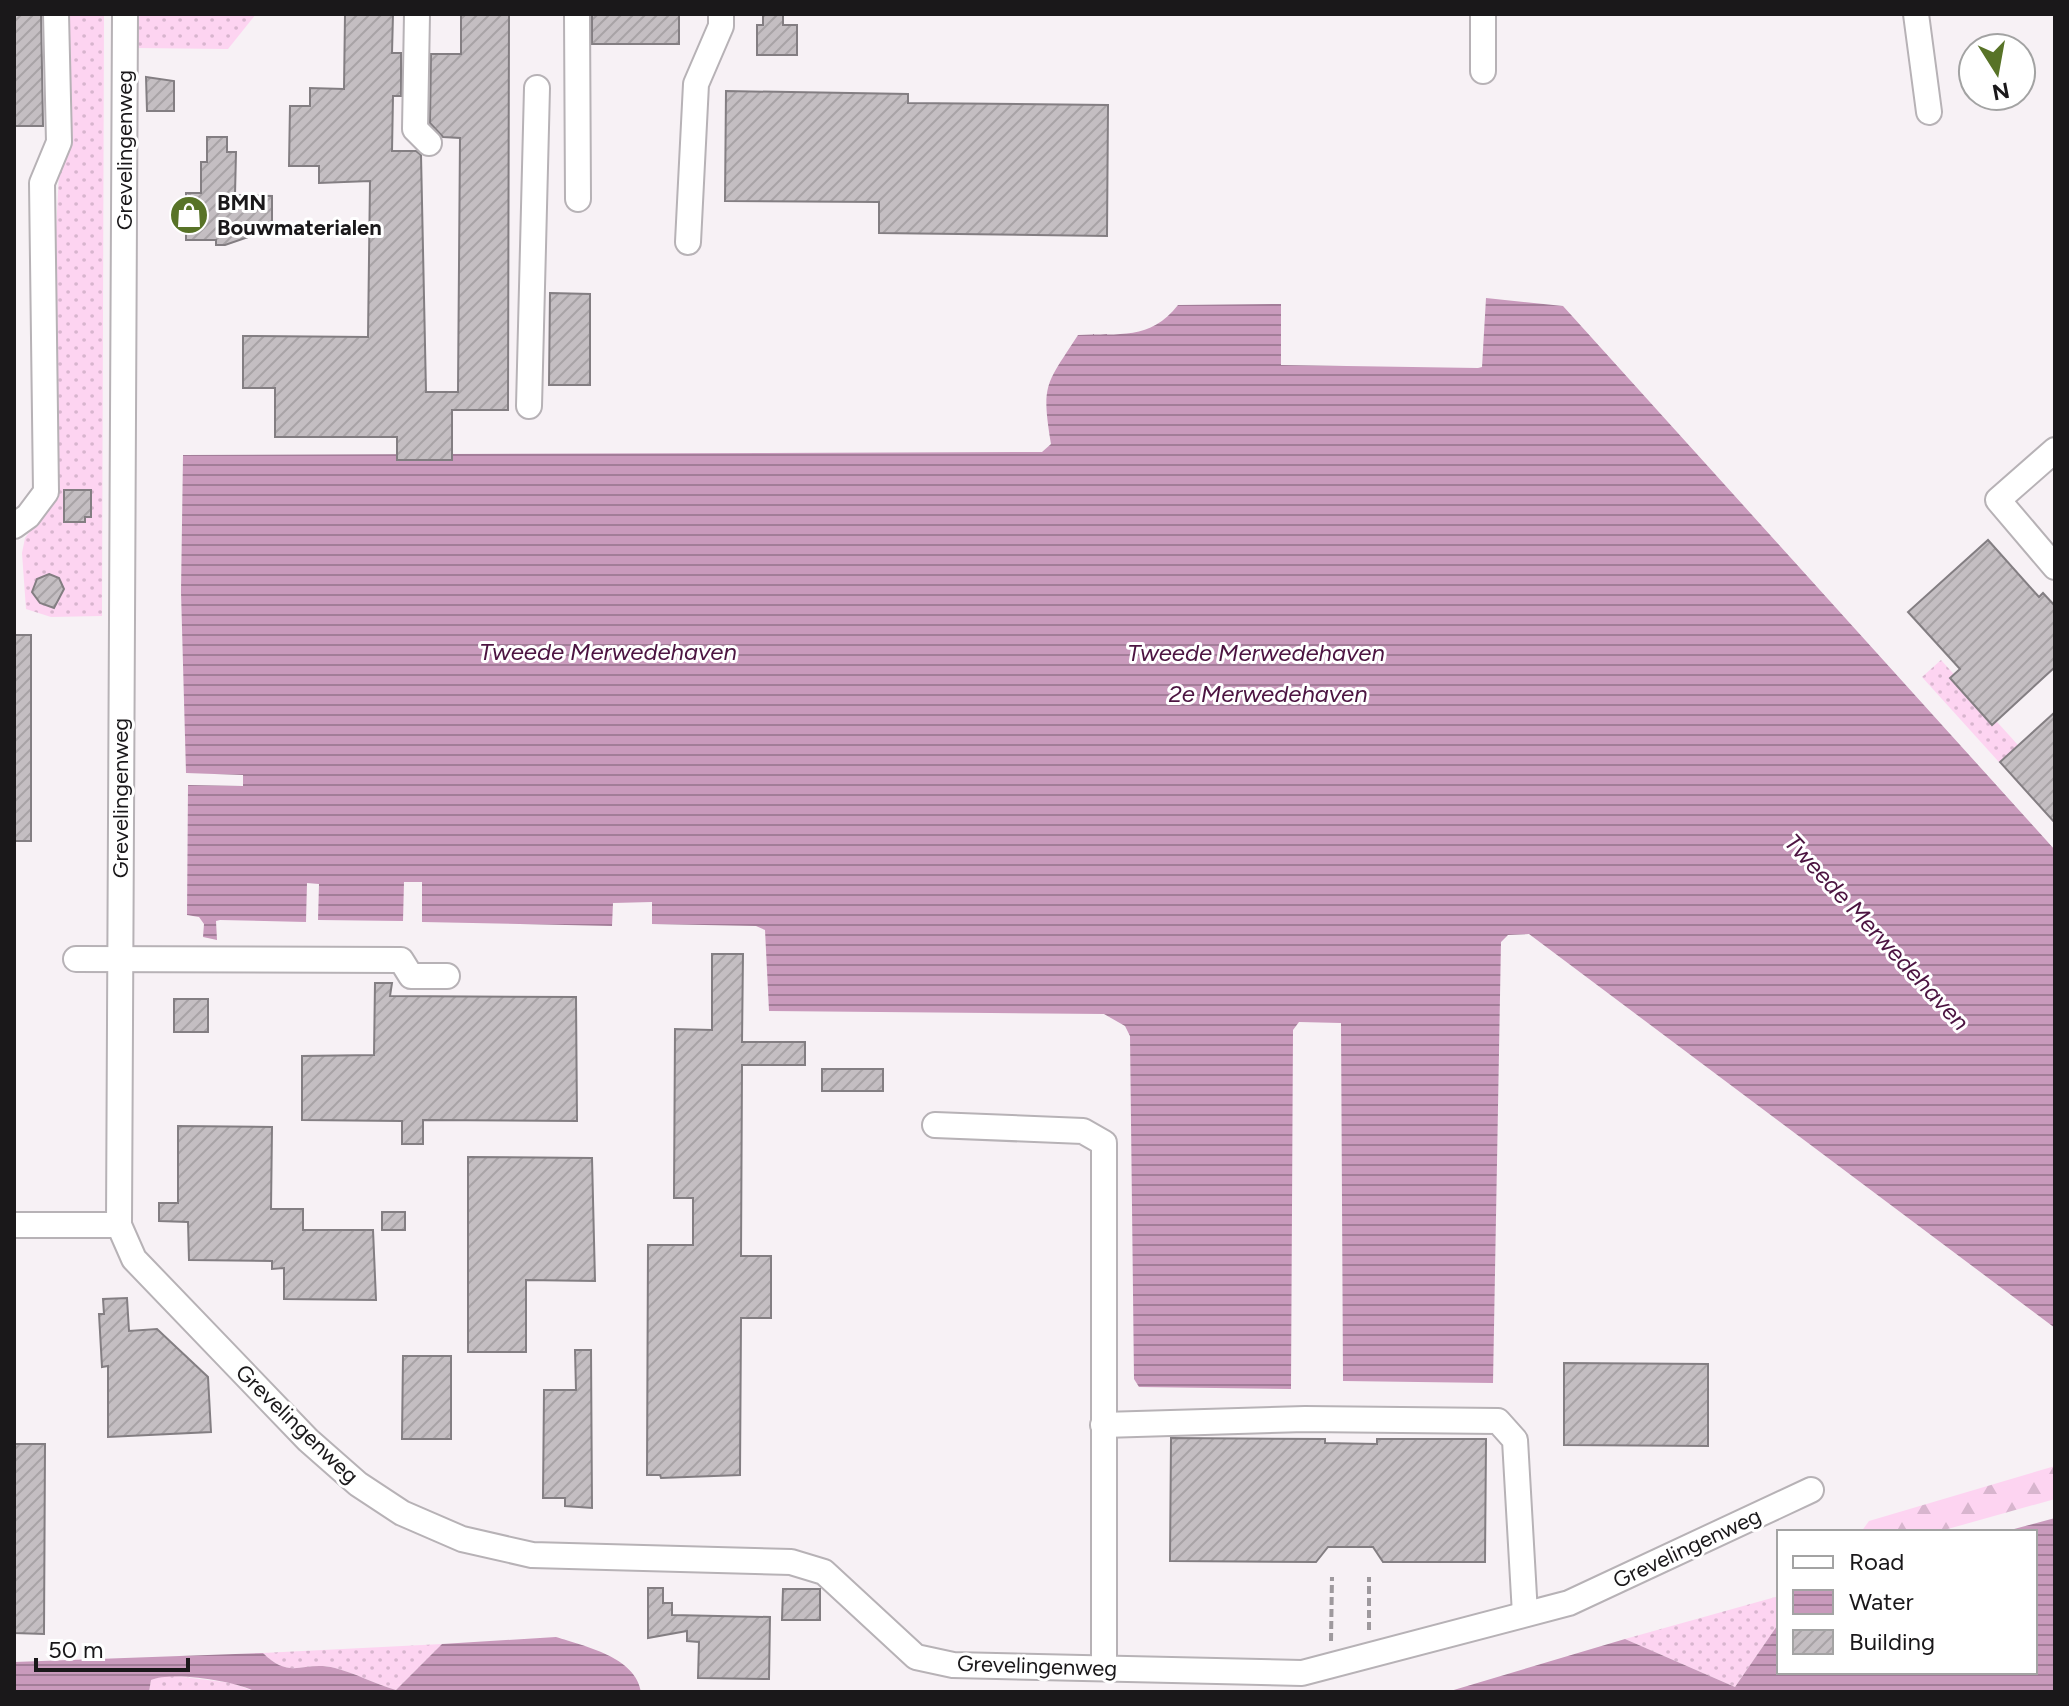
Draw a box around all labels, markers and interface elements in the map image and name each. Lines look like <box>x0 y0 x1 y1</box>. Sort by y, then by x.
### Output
north arrow <box>1957 32 2037 112</box>
street label: Grevelingenweg <box>111 70 138 230</box>
text: N <box>1990 76 2012 106</box>
place label: BMN Bouwmaterialen <box>217 189 382 241</box>
shop icon: BMN Bouwmaterialen <box>168 194 210 236</box>
water label: Tweede Merwedehaven <box>479 637 737 666</box>
water label: Tweede Merwedehaven <box>1127 638 1385 667</box>
water label: 2e Merwedehaven <box>1168 679 1368 708</box>
street label: Grevelingenweg <box>107 718 134 878</box>
water label: Tweede Merwedehaven <box>1779 828 1975 1036</box>
street label: Grevelingenweg <box>230 1359 364 1489</box>
street label: Grevelingenweg <box>1609 1502 1765 1594</box>
legend <box>1777 1530 2037 1674</box>
text: Road <box>1849 1547 1904 1576</box>
text: Water <box>1849 1587 1914 1616</box>
scale bar <box>36 1622 188 1672</box>
text: Building <box>1849 1627 1935 1656</box>
text: 50 m <box>48 1635 104 1664</box>
street label: Grevelingenweg <box>956 1650 1118 1682</box>

